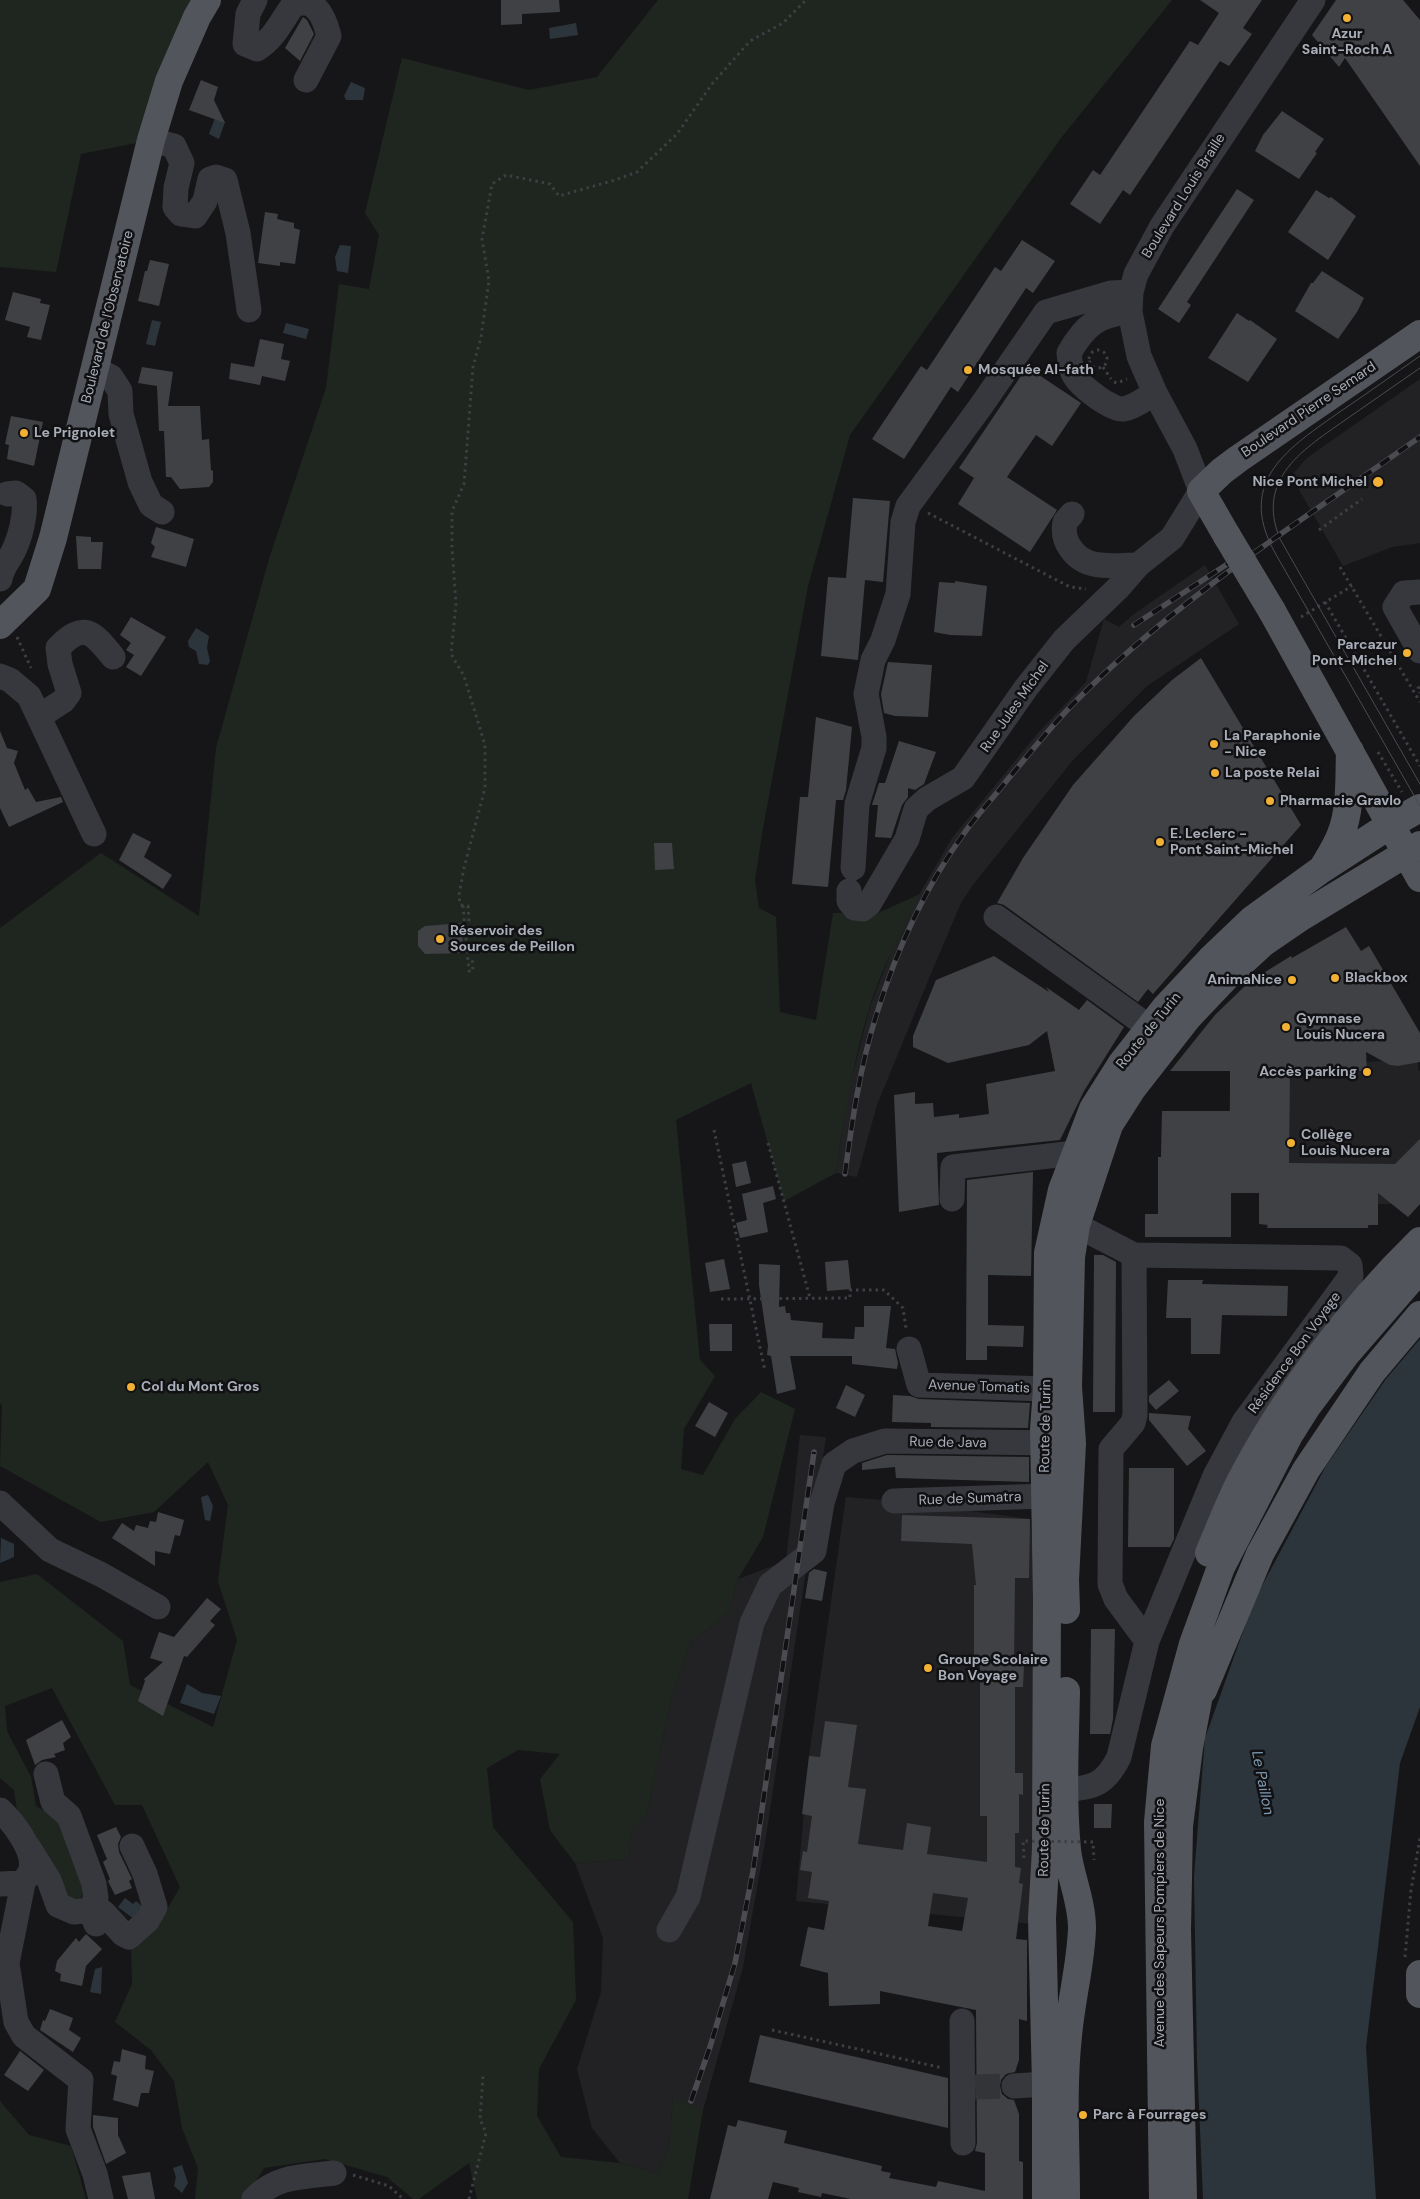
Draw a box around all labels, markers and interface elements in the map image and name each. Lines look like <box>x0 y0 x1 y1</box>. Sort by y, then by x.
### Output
marker: Azur Saint-Roch A <box>1341 12 1353 24</box>
place label: Azur Saint-Roch A <box>1302 26 1392 58</box>
street label: Boulevard Louis Braille <box>1139 131 1229 261</box>
street label: Boulevard de l'Observatoire <box>78 229 138 405</box>
street label: Boulevard Pierre Semard <box>1239 359 1379 461</box>
place label: Mosquée Al-fath <box>978 362 1094 378</box>
marker: Mosquée Al-fath <box>962 364 974 376</box>
place label: Le Prignolet <box>34 425 115 441</box>
marker: Le Prignolet <box>18 427 30 439</box>
place label: Nice Pont Michel <box>1252 474 1367 490</box>
marker: Nice Pont Michel <box>1371 475 1385 489</box>
place label: Parcazur Pont-Michel <box>1312 637 1397 670</box>
marker: Parcazur Pont-Michel <box>1401 647 1413 659</box>
street label: Rue Jules Michel <box>977 658 1053 756</box>
place label: La Paraphonie - Nice <box>1224 728 1321 760</box>
marker: La Paraphonie - Nice <box>1208 738 1220 750</box>
place label: La poste Relai <box>1225 765 1319 781</box>
marker: La poste Relai <box>1209 767 1221 779</box>
place label: Pharmacie Gravlo <box>1280 793 1401 809</box>
marker: Pharmacie Gravlo <box>1264 795 1276 807</box>
place label: E. Leclerc - Pont Saint-Michel <box>1170 826 1294 859</box>
marker: E. Leclerc - Pont Saint-Michel <box>1154 836 1166 848</box>
place label: Réservoir des Sources de Peillon <box>450 923 575 956</box>
marker: Réservoir des Sources de Peillon <box>434 933 446 945</box>
place label: Blackbox <box>1345 970 1408 986</box>
place label: AnimaNice <box>1207 972 1282 988</box>
marker: Blackbox <box>1329 972 1341 984</box>
marker: AnimaNice <box>1286 974 1298 986</box>
street label: Route de Turin <box>1113 989 1185 1073</box>
place label: Gymnase Louis Nucera <box>1296 1011 1385 1044</box>
marker: Gymnase Louis Nucera <box>1280 1021 1292 1033</box>
place label: Accès parking <box>1259 1064 1357 1080</box>
marker: Accès parking <box>1361 1066 1373 1078</box>
place label: Collège Louis Nucera <box>1301 1127 1390 1160</box>
marker: Collège Louis Nucera <box>1285 1137 1297 1149</box>
street label: Résidence Bon Voyage <box>1245 1289 1345 1417</box>
street label: Avenue Tomatis <box>928 1377 1030 1397</box>
place label: Col du Mont Gros <box>141 1379 259 1395</box>
street label: Route de Turin <box>1037 1379 1055 1473</box>
marker: Col du Mont Gros <box>125 1381 137 1393</box>
street label: Rue de Java <box>909 1434 987 1452</box>
street label: Rue de Sumatra <box>918 1489 1022 1509</box>
place label: Groupe Scolaire Bon Voyage <box>938 1652 1048 1684</box>
marker: Groupe Scolaire Bon Voyage <box>922 1662 934 1674</box>
water label: Le Paillon <box>1247 1749 1277 1817</box>
street label: Route de Turin <box>1036 1783 1054 1877</box>
street label: Avenue des Sapeurs Pompiers de Nice <box>1152 1798 1168 2048</box>
place label: Parc à Fourrages <box>1093 2107 1206 2123</box>
marker: Parc à Fourrages <box>1077 2109 1089 2121</box>

